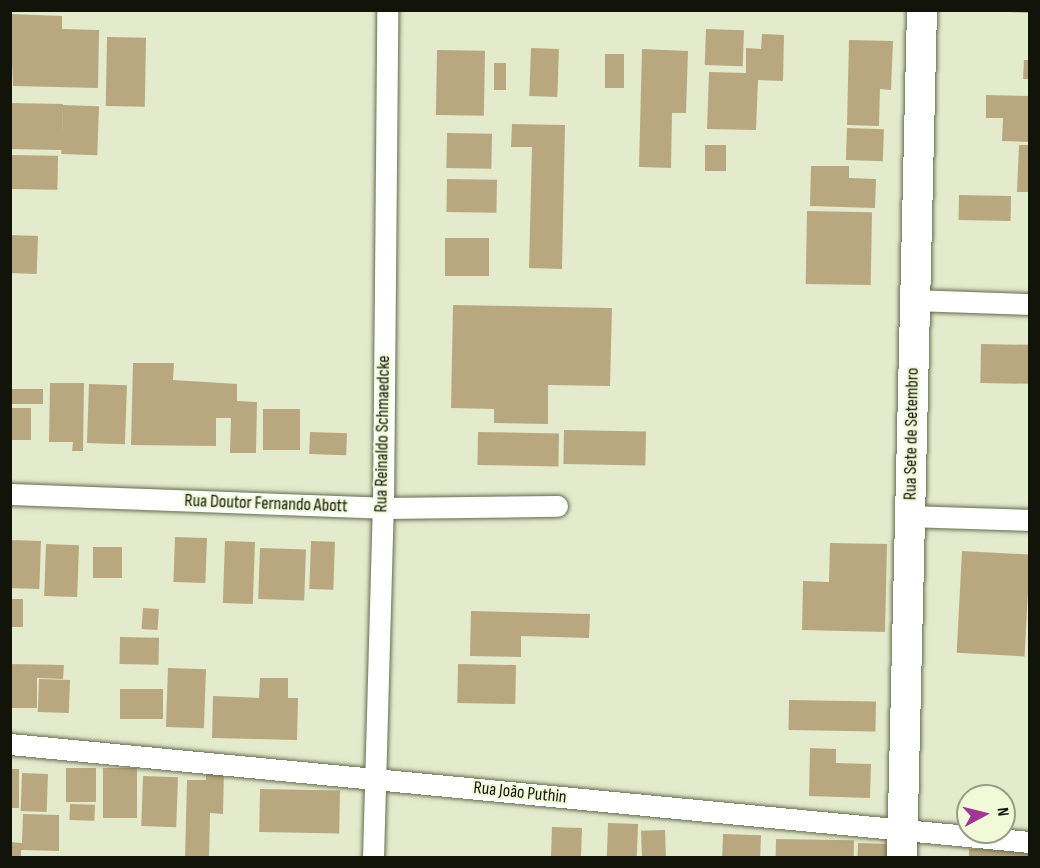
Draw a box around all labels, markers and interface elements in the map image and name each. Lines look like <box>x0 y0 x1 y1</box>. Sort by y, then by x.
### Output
street label: Rua Reinaldo Schmaedcke <box>371 355 395 513</box>
street label: Rua Sete de Setembro <box>900 368 924 500</box>
street label: Rua Doutor Fernando Abott <box>184 490 348 518</box>
street label: Rua João Puthin <box>472 777 568 809</box>
north arrow <box>956 784 1016 844</box>
text: N <box>992 807 1012 817</box>

